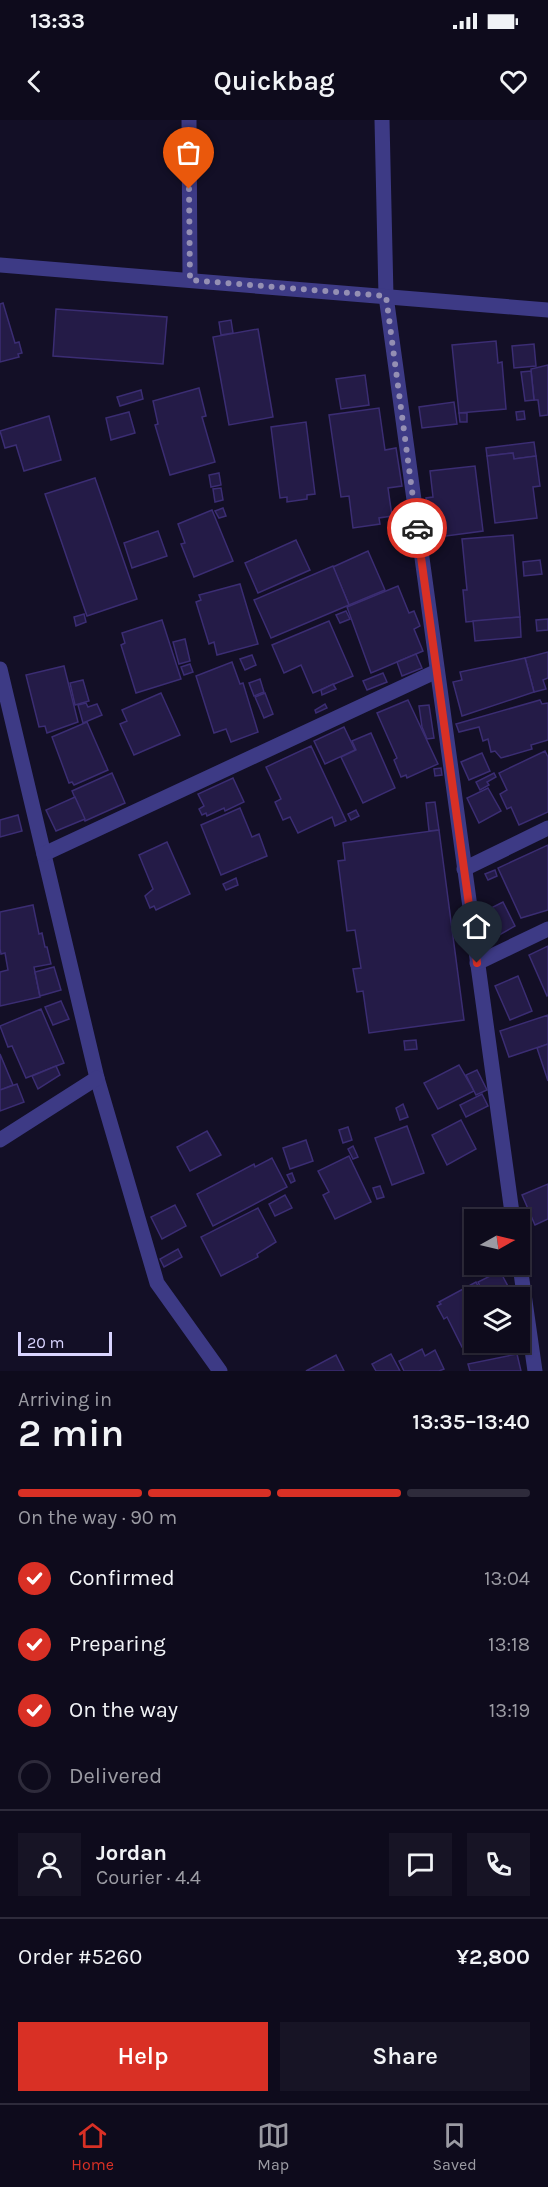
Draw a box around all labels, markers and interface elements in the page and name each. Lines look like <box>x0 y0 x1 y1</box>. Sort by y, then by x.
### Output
text: 13:33 <box>30 8 85 34</box>
icon: back <box>18 65 51 98</box>
text: Quickbag <box>213 65 335 97</box>
icon: heart <box>497 65 530 98</box>
pin <box>163 127 214 189</box>
icon: bag <box>172 136 205 169</box>
courier <box>387 498 447 558</box>
icon: car <box>401 512 434 545</box>
pin <box>451 901 502 963</box>
icon: home <box>460 910 493 943</box>
north arrow <box>464 1209 530 1275</box>
map controls <box>464 1209 530 1353</box>
button: layers <box>464 1287 530 1353</box>
scale bar <box>18 1329 112 1356</box>
text: 20 m <box>27 1333 65 1352</box>
text: Arriving in <box>18 1388 112 1411</box>
text: 13:35–13:40 <box>412 1409 530 1435</box>
text: 2 min <box>18 1410 124 1456</box>
text: On the way · 90 m <box>18 1506 177 1529</box>
icon: check <box>18 1562 51 1595</box>
text: Confirmed <box>69 1565 175 1591</box>
text: 13:04 <box>484 1567 530 1590</box>
icon: check <box>18 1628 51 1661</box>
text: Preparing <box>69 1631 166 1657</box>
text: 13:18 <box>488 1633 530 1656</box>
icon: check <box>18 1694 51 1727</box>
text: On the way <box>69 1697 178 1723</box>
text: 13:19 <box>489 1699 530 1722</box>
text: Delivered <box>69 1763 162 1789</box>
button: person <box>18 1833 81 1896</box>
button: chat <box>389 1833 452 1896</box>
button: phone <box>467 1833 530 1896</box>
text: Jordan <box>96 1840 167 1866</box>
text: Courier · 4.4 <box>96 1866 201 1889</box>
text: Order #5260 <box>18 1944 142 1970</box>
text: ¥2,800 <box>456 1944 530 1970</box>
button: Help <box>18 2022 268 2091</box>
button: Share <box>280 2022 530 2091</box>
tab: Home <box>71 2119 114 2174</box>
tab: Map <box>257 2119 290 2174</box>
tab: Saved <box>432 2119 477 2174</box>

